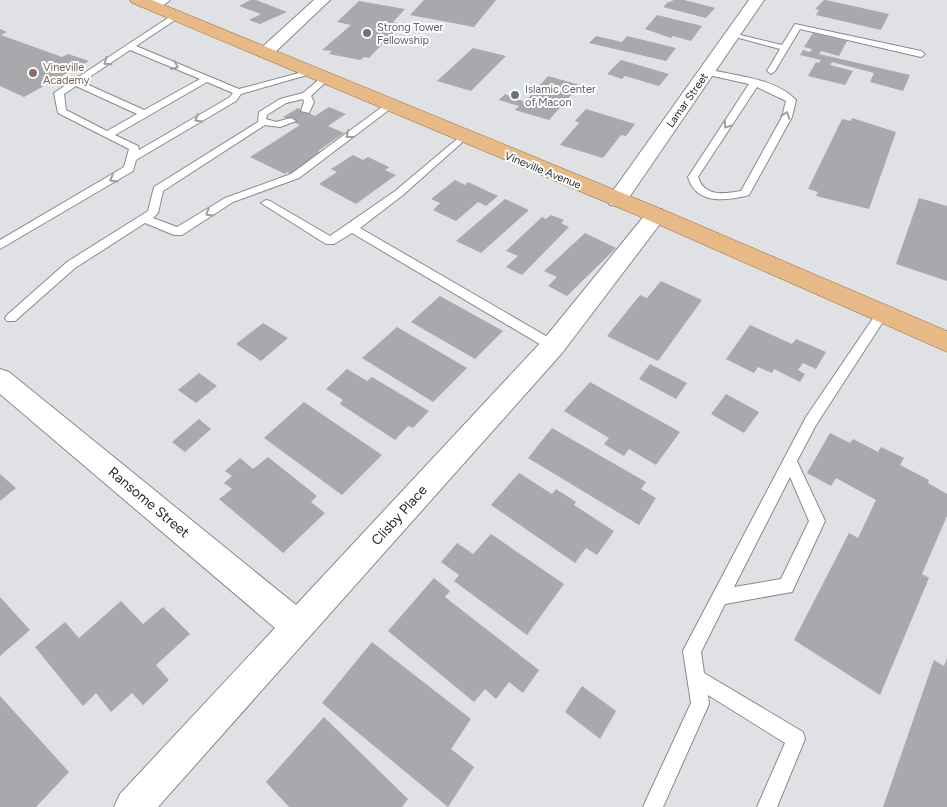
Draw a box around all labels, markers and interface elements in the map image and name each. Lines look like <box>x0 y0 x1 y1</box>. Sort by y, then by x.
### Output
place label: Strong Tower Fellowship <box>377 21 443 47</box>
marker: Strong Tower Fellowship <box>361 27 373 39</box>
one-way arrow <box>104 56 113 65</box>
one-way arrow <box>170 60 179 70</box>
place label: Vineville Academy <box>43 61 90 87</box>
marker: Vineville Academy <box>27 67 39 79</box>
street label: Lamar Street <box>664 71 711 130</box>
place label: Islamic Center of Macon <box>525 83 596 109</box>
marker: Islamic Center of Macon <box>509 89 521 101</box>
one-way arrow <box>781 111 791 120</box>
one-way arrow <box>195 113 204 123</box>
one-way arrow <box>724 119 733 128</box>
one-way arrow <box>345 129 355 138</box>
street label: Vineville Avenue <box>503 149 583 192</box>
one-way arrow <box>110 172 119 182</box>
one-way arrow <box>205 207 214 216</box>
street label: Ransome Street <box>105 464 193 541</box>
street label: Clisby Place <box>368 481 431 549</box>

